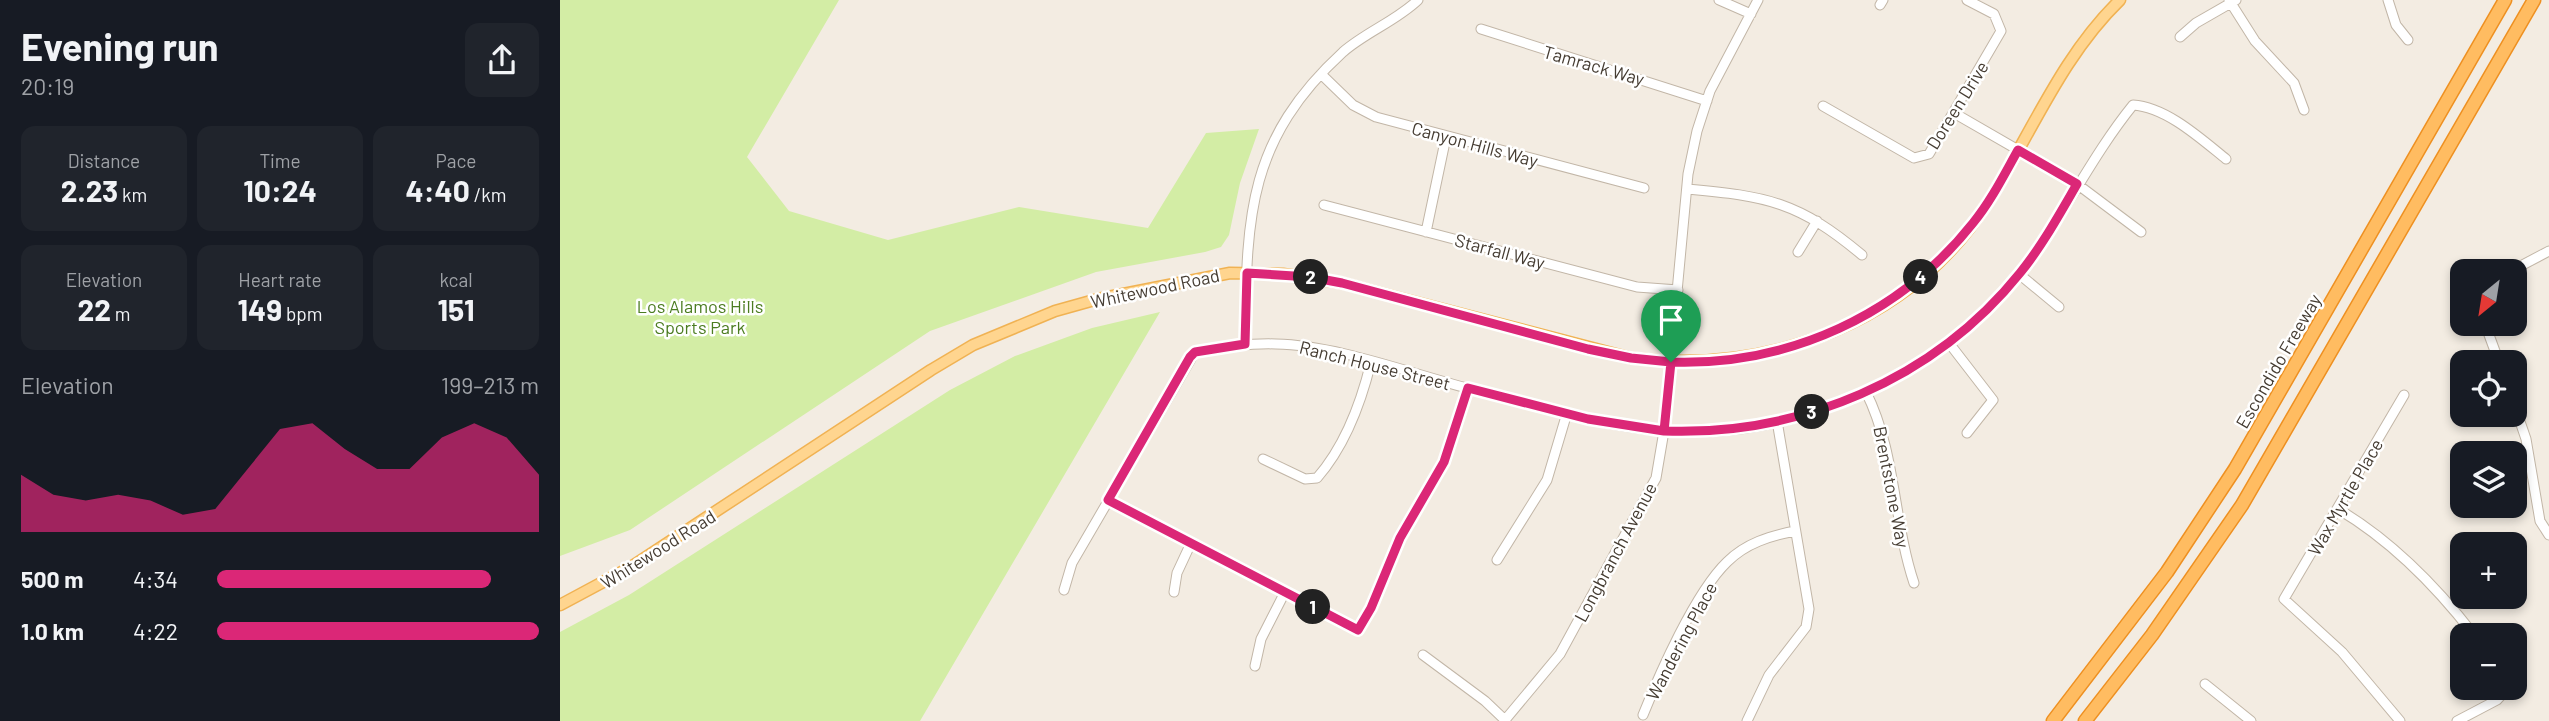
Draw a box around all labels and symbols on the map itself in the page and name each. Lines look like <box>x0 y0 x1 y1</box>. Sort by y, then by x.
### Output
street label: Tamrack Way <box>1541 40 1647 90</box>
street label: Doreen Drive <box>1921 57 1993 153</box>
street label: Canyon Hills Way <box>1409 117 1541 171</box>
street label: Starfall Way <box>1452 228 1548 274</box>
north arrow <box>2450 259 2527 336</box>
pin: 2 <box>1294 260 1328 294</box>
pin: 4 <box>1904 260 1938 294</box>
street label: Whitewood Road <box>1089 264 1221 312</box>
pin <box>1641 290 1701 362</box>
street label: Escondido Freeway <box>2231 290 2325 432</box>
park label: Los Alamos Hills Sports Park <box>637 295 763 338</box>
street label: Ranch House Street <box>1297 336 1453 394</box>
pin: 3 <box>1794 394 1830 430</box>
street label: Brentstone Way <box>1869 424 1915 550</box>
street label: Wax Myrtle Place <box>2303 435 2387 559</box>
street label: Longbranch Avenue <box>1569 479 1661 625</box>
street label: Whitewood Road <box>597 505 719 593</box>
street label: Wandering Place <box>1641 578 1721 704</box>
pin: 1 <box>1296 590 1330 624</box>

